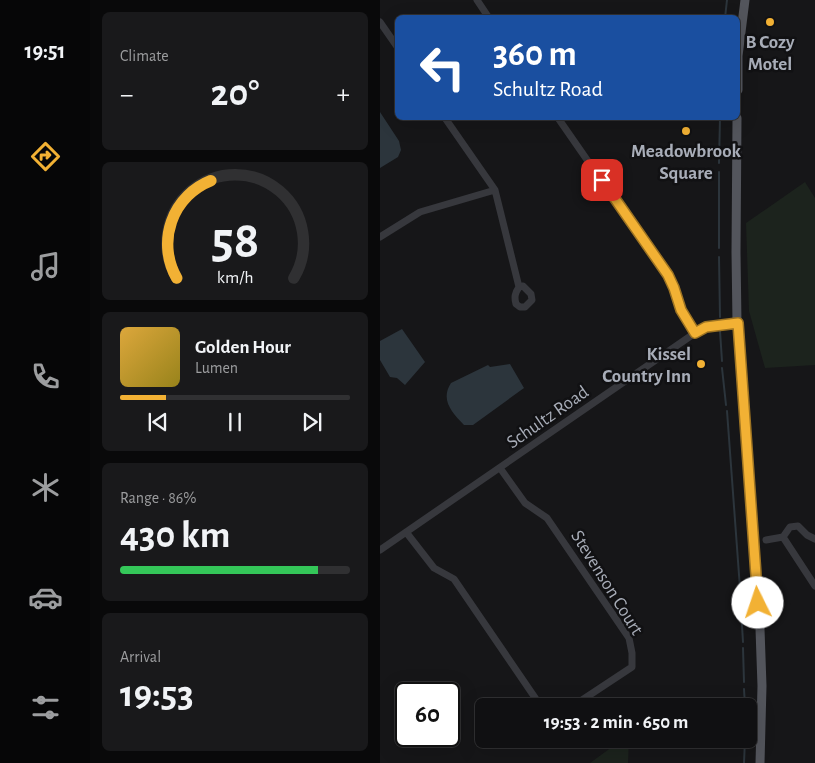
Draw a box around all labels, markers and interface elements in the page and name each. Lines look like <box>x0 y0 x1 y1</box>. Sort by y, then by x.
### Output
marker: B Cozy Motel <box>764 16 776 28</box>
place label: B Cozy Motel <box>745 33 795 74</box>
icon: left <box>410 35 475 100</box>
text: 360 m <box>493 37 577 72</box>
text: 19:51 <box>24 40 66 62</box>
text: Climate <box>120 48 169 64</box>
text: 20° <box>211 75 259 113</box>
text: Schultz Road <box>493 78 603 100</box>
text: − <box>120 81 133 109</box>
text: + <box>337 81 350 109</box>
marker: Meadowbrook Square <box>680 125 692 137</box>
icon: directions <box>28 139 63 174</box>
place label: Meadowbrook Square <box>631 142 742 183</box>
pin <box>581 159 623 201</box>
icon: arrive <box>588 166 616 194</box>
text: 58 <box>211 215 259 267</box>
icon: music <box>28 249 63 284</box>
text: km/h <box>217 269 253 287</box>
text: Golden Hour <box>195 338 291 357</box>
place label: Kissel Country Inn <box>602 345 691 386</box>
marker: Kissel Country Inn <box>695 358 707 370</box>
icon: phone <box>28 359 63 394</box>
text: Lumen <box>195 360 238 376</box>
street label: Schultz Road <box>504 382 592 452</box>
icon: previous <box>144 408 172 436</box>
icon: pause <box>221 408 249 436</box>
icon: next <box>298 408 326 436</box>
icon: climate <box>28 470 63 505</box>
text: Range · 86% <box>120 490 196 506</box>
text: 430 km <box>120 517 231 555</box>
street label: Stevenson Court <box>567 527 646 638</box>
position arrow <box>731 576 783 628</box>
icon: car <box>28 580 63 615</box>
text: Arrival <box>120 649 161 665</box>
text: 19:53 <box>120 676 194 714</box>
speed limit sign: 60 <box>395 682 460 747</box>
icon: filters <box>28 690 63 725</box>
text: 19:53 · 2 min · 650 m <box>544 713 688 732</box>

